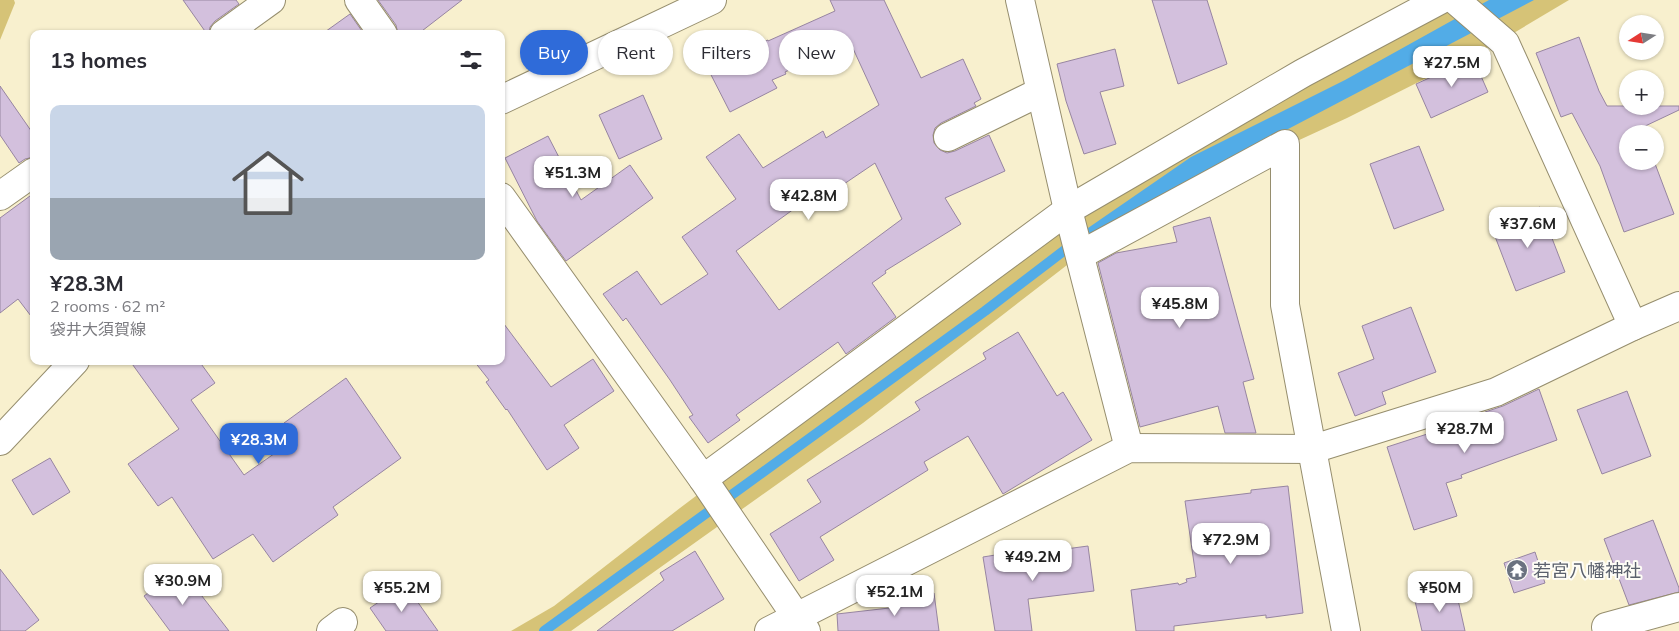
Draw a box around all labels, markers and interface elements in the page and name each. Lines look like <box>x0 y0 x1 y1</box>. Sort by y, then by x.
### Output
north arrow <box>1619 15 1664 60</box>
map controls <box>1619 15 1664 170</box>
chip: Buy <box>520 30 588 75</box>
chip: Rent <box>598 30 673 75</box>
chip: Filters <box>683 30 769 75</box>
chip: New <box>779 30 854 75</box>
icon: filters <box>457 46 485 74</box>
pin: ¥27.5M <box>1411 46 1493 88</box>
text: 13 homes <box>50 47 147 73</box>
text: ¥27.5M <box>1424 52 1480 72</box>
button: + <box>1619 70 1664 115</box>
button: − <box>1619 125 1664 170</box>
icon: home <box>223 138 313 228</box>
pin: ¥51.3M <box>532 156 614 198</box>
text: ¥51.3M <box>545 162 601 182</box>
pin: ¥42.8M <box>768 178 850 221</box>
text: ¥42.8M <box>781 185 837 205</box>
pin: ¥37.6M <box>1487 206 1569 249</box>
text: ¥37.6M <box>1500 213 1556 233</box>
text: ¥28.3M <box>50 270 124 296</box>
pin: ¥45.8M <box>1139 286 1221 329</box>
text: ¥45.8M <box>1152 293 1208 313</box>
text: 2 rooms · 62 m² <box>50 296 165 316</box>
text: 袋井大須賀線 <box>50 319 146 339</box>
pin: ¥28.7M <box>1424 412 1506 454</box>
text: ¥28.7M <box>1437 418 1493 438</box>
pin: ¥28.3M <box>218 422 300 465</box>
text: ¥28.3M <box>231 429 287 449</box>
pin: ¥72.9M <box>1190 522 1272 565</box>
text: ¥72.9M <box>1203 529 1259 549</box>
pin: ¥49.2M <box>992 540 1074 582</box>
text: ¥49.2M <box>1005 546 1061 566</box>
temple icon: 若宮八幡神社 <box>1505 558 1529 582</box>
place label: 若宮八幡神社 <box>1533 559 1641 582</box>
pin: ¥30.9M <box>142 564 224 606</box>
text: ¥30.9M <box>155 570 211 590</box>
pin: ¥55.2M <box>361 570 443 613</box>
pin: ¥50M <box>1410 570 1470 613</box>
pin: ¥52.1M <box>854 574 936 617</box>
text: ¥55.2M <box>374 577 430 597</box>
text: ¥50M <box>1419 577 1461 597</box>
text: ¥52.1M <box>867 581 923 601</box>

